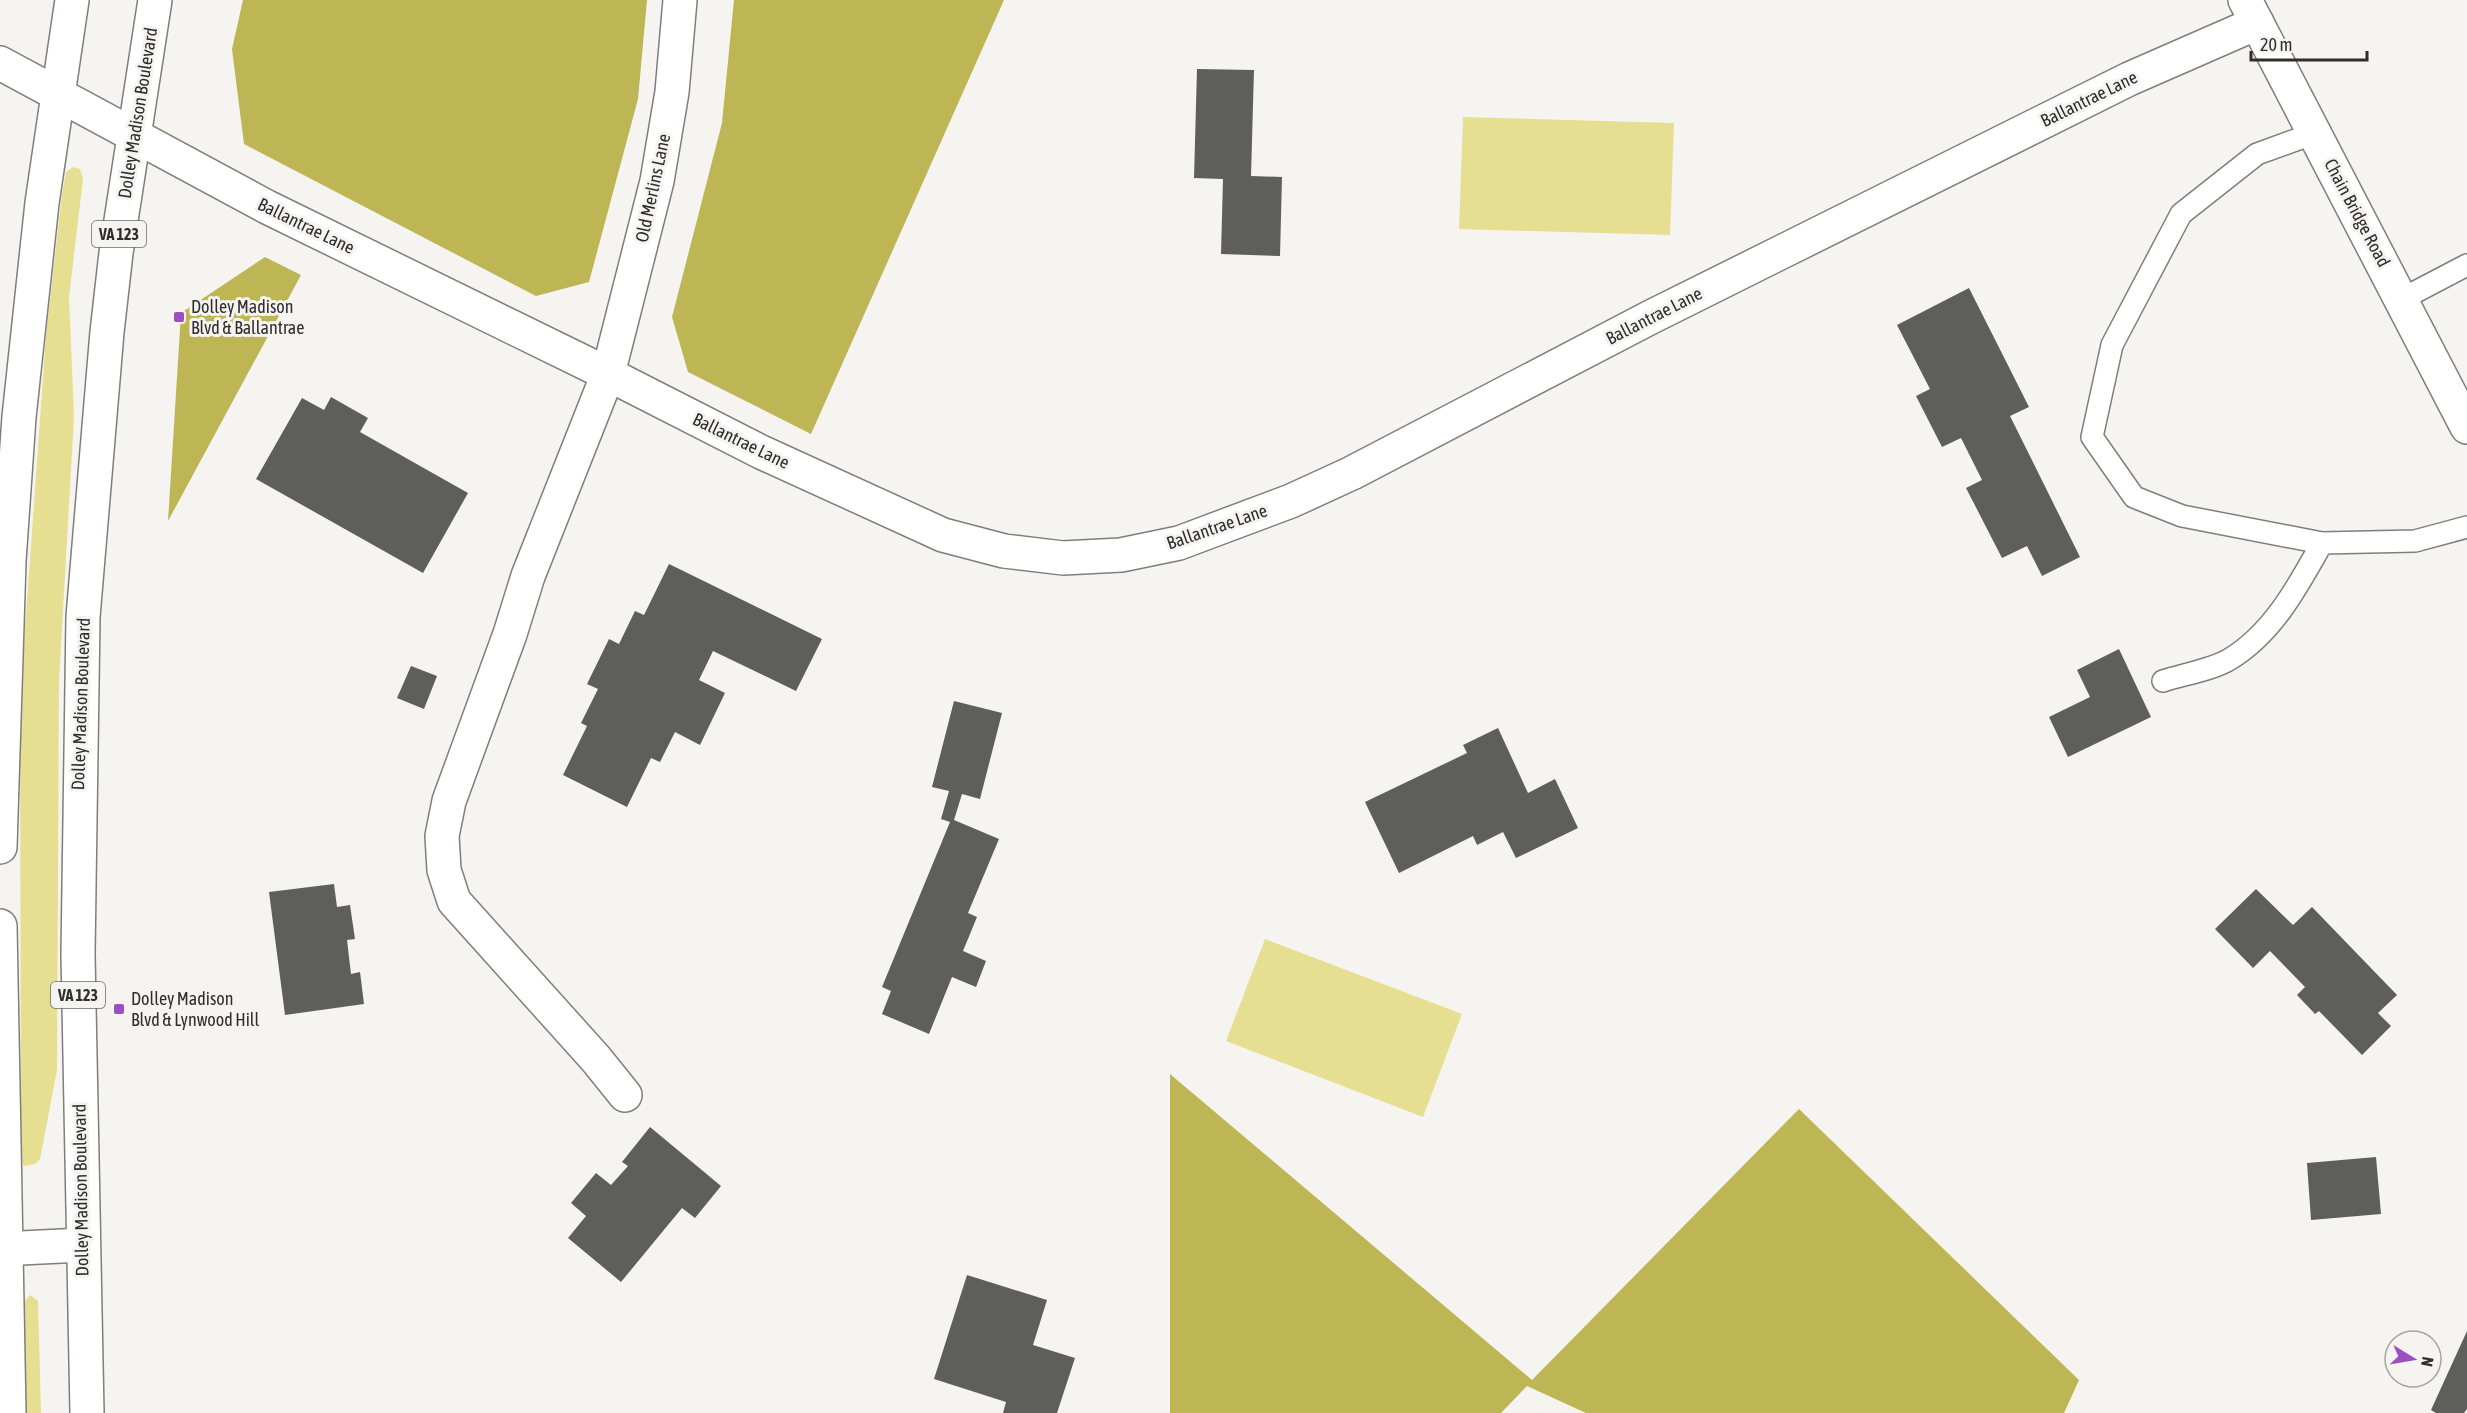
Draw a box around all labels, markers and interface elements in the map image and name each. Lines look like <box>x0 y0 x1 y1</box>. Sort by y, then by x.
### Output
scale bar <box>2251 24 2366 62</box>
street label: Dolley Madison Boulevard <box>114 26 161 200</box>
text: 20 m <box>2260 34 2292 55</box>
street label: Ballantrae Lane <box>2037 66 2141 131</box>
street label: Old Merlins Lane <box>631 132 674 244</box>
street label: Chain Bridge Road <box>2320 155 2395 270</box>
street label: Ballantrae Lane <box>254 193 358 258</box>
road number: VA 123 <box>92 221 146 247</box>
street label: Ballantrae Lane <box>1602 282 1705 349</box>
place label: Dolley Madison Blvd & Ballantrae <box>191 296 304 338</box>
marker: Dolley Madison Blvd & Ballantrae <box>172 310 186 324</box>
street label: Ballantrae Lane <box>689 408 793 473</box>
street label: Ballantrae Lane <box>1164 500 1270 554</box>
street label: Dolley Madison Boulevard <box>67 617 94 791</box>
road number: VA 123 <box>51 982 105 1008</box>
place label: Dolley Madison Blvd & Lynwood Hill <box>131 988 260 1030</box>
marker: Dolley Madison Blvd & Lynwood Hill <box>112 1002 126 1016</box>
street label: Dolley Madison Boulevard <box>68 1104 93 1276</box>
north arrow <box>2383 1329 2443 1389</box>
text: N <box>2418 1356 2437 1368</box>

